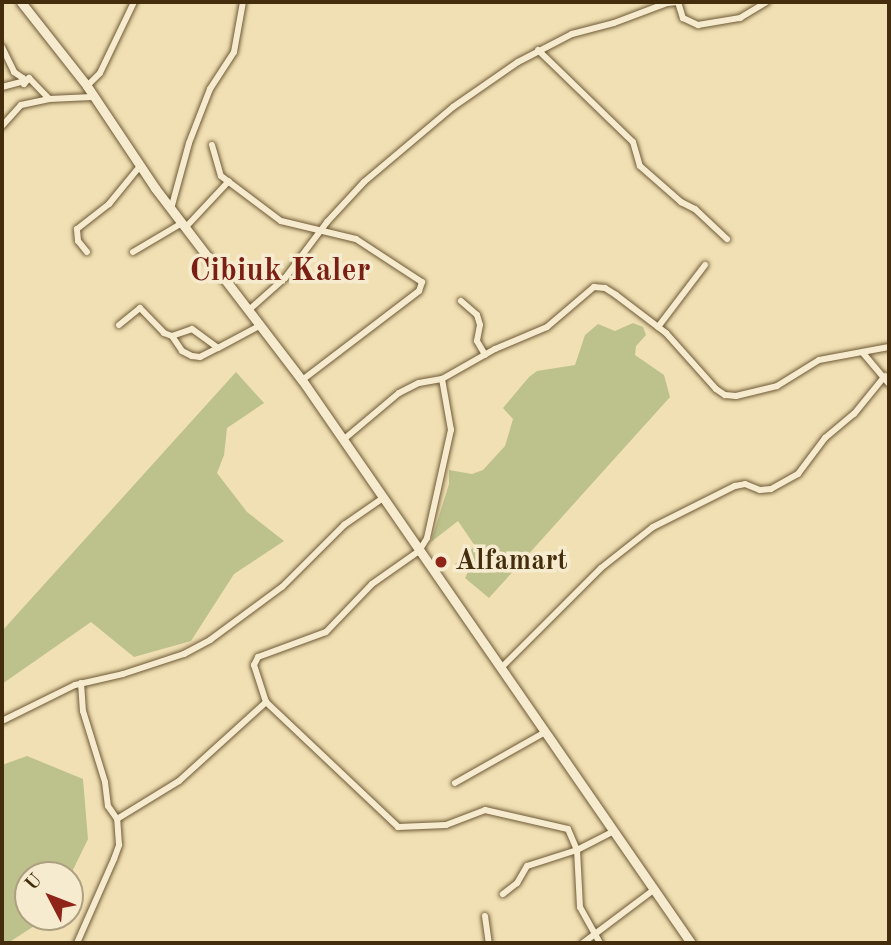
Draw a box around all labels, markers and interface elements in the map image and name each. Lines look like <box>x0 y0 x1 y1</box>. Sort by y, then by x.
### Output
district label: Cibiuk Kaler <box>189 253 371 291</box>
place label: Alfamart <box>455 545 568 579</box>
marker: Alfamart <box>433 554 449 570</box>
north arrow <box>14 861 84 931</box>
text: U <box>22 871 47 895</box>

